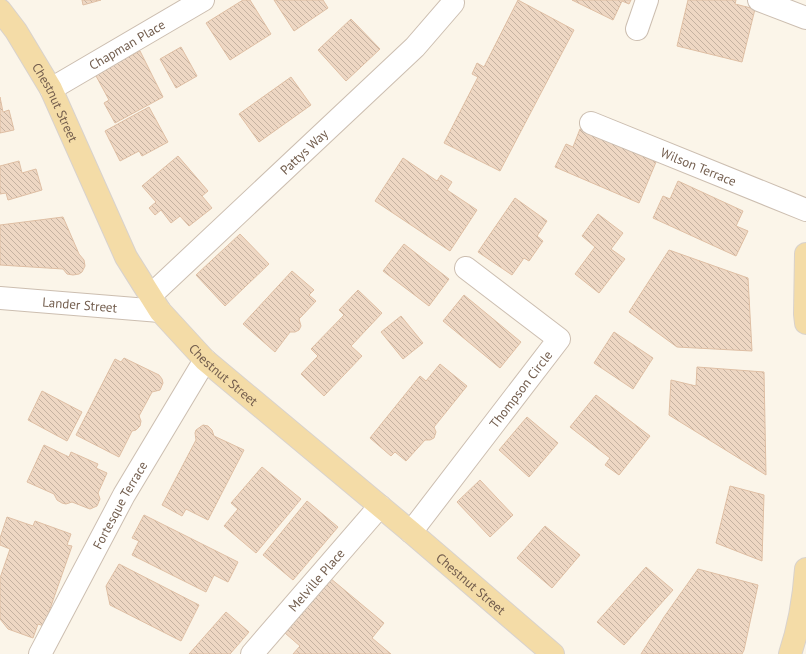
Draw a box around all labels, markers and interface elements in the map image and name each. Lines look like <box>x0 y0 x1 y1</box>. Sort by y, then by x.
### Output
street label: Chapman Place <box>86 16 168 73</box>
street label: Chestnut Street <box>29 59 82 145</box>
street label: Pattys Way <box>276 125 331 178</box>
street label: Wilson Terrace <box>658 144 739 189</box>
street label: Lander Street <box>42 293 118 316</box>
street label: Chestnut Street <box>185 340 262 410</box>
street label: Thompson Circle <box>485 347 556 431</box>
street label: Fortesque Terrace <box>88 458 151 552</box>
street label: Melville Place <box>284 545 348 615</box>
street label: Chestnut Street <box>433 549 510 619</box>

